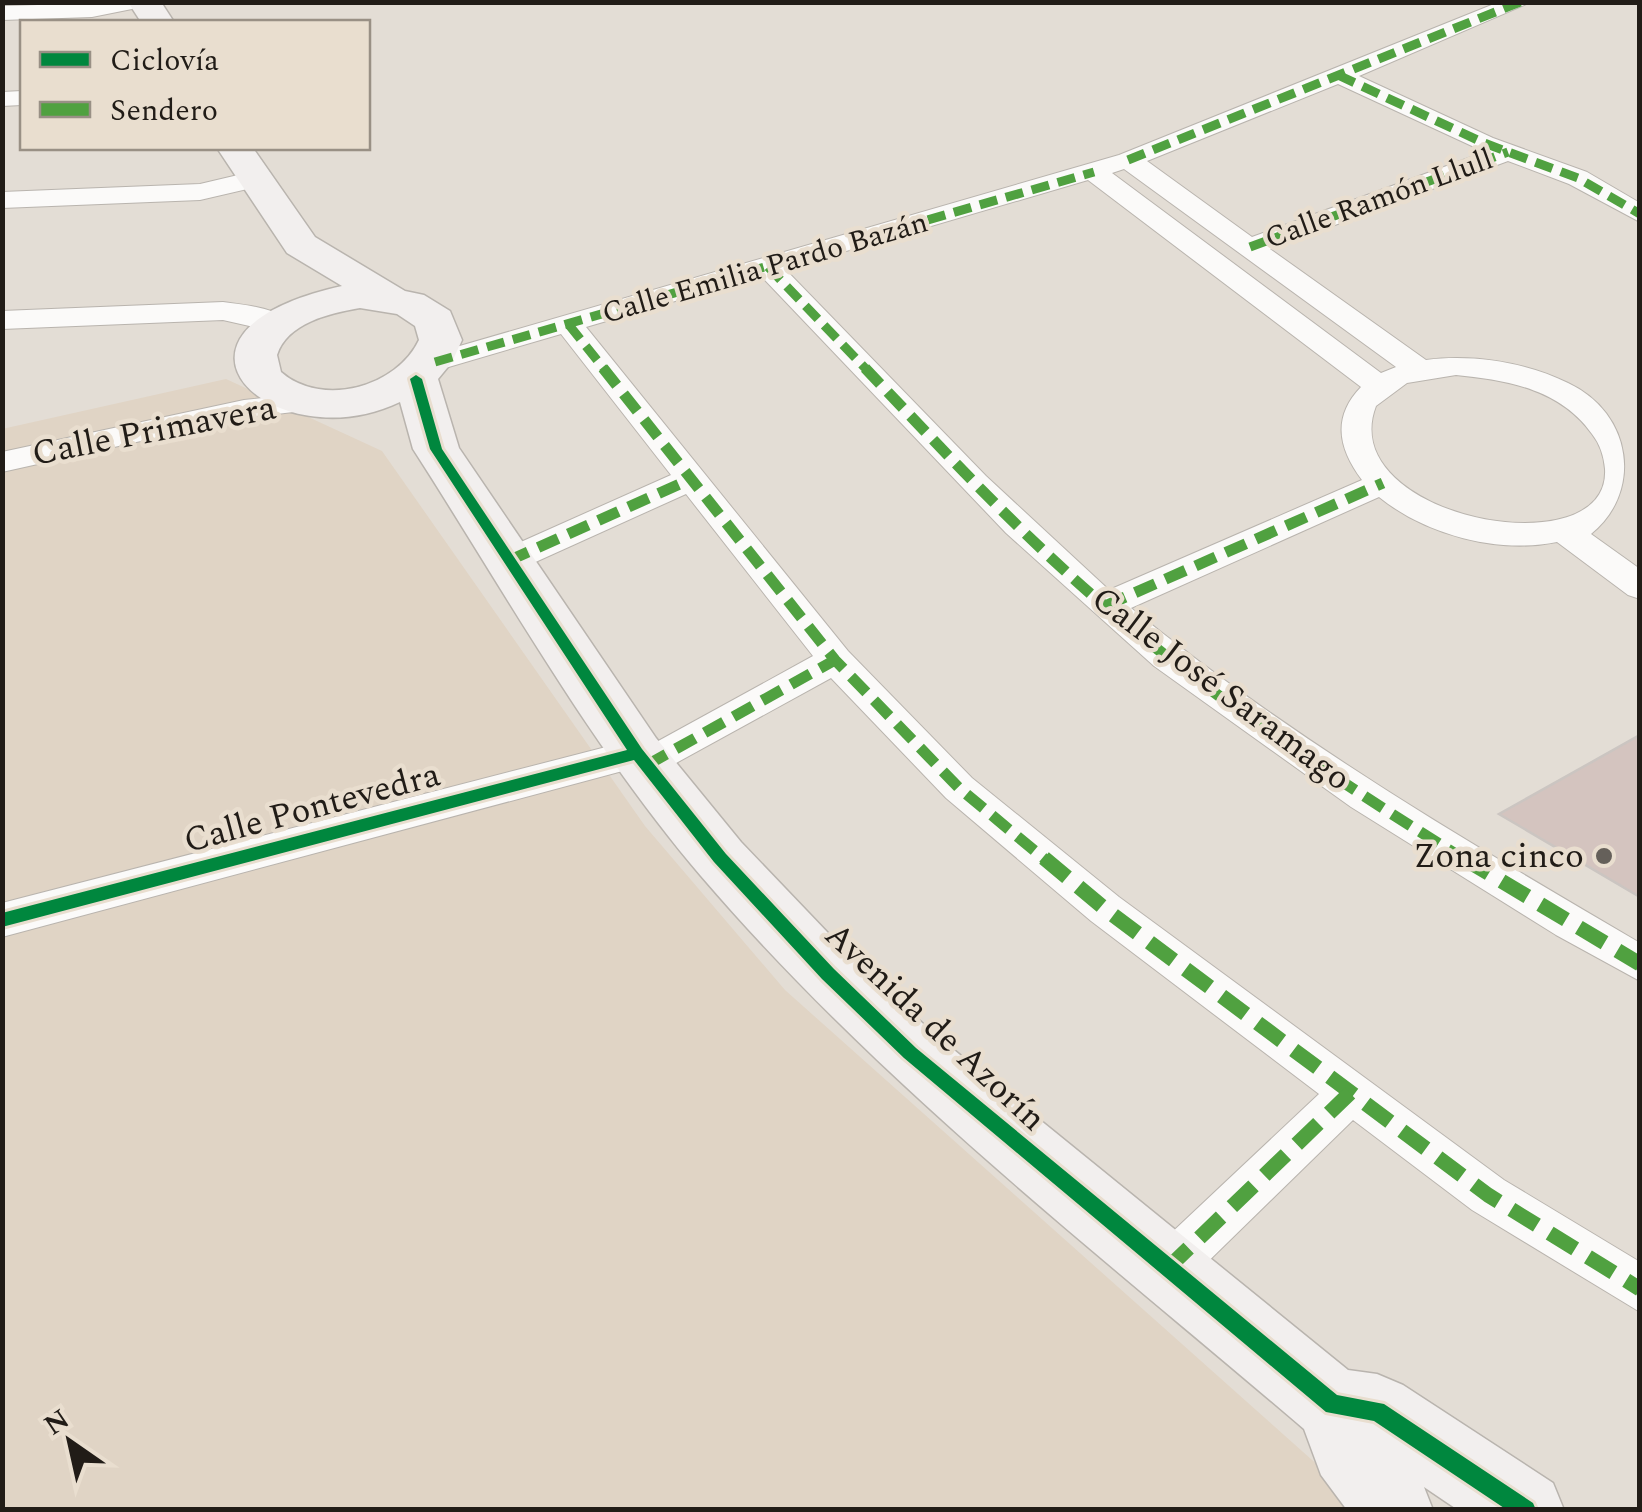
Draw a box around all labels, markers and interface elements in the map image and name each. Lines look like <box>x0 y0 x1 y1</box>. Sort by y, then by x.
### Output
legend <box>20 20 370 150</box>
text: Ciclovía <box>110 38 219 84</box>
text: Sendero <box>110 88 218 134</box>
street label: Calle Ramón Llull <box>1258 136 1500 262</box>
street label: Calle Emilia Pardo Bazán <box>597 199 933 337</box>
street label: Calle Primavera <box>27 381 281 481</box>
street label: Calle José Saramago <box>1080 573 1362 805</box>
street label: Calle Pontevedra <box>178 748 446 868</box>
place label: Zona cinco <box>1413 830 1584 883</box>
marker: Zona cinco <box>1593 845 1615 867</box>
street label: Avenida de Azorín <box>812 910 1058 1144</box>
north arrow <box>20 1392 120 1492</box>
text: N <box>35 1398 78 1447</box>

